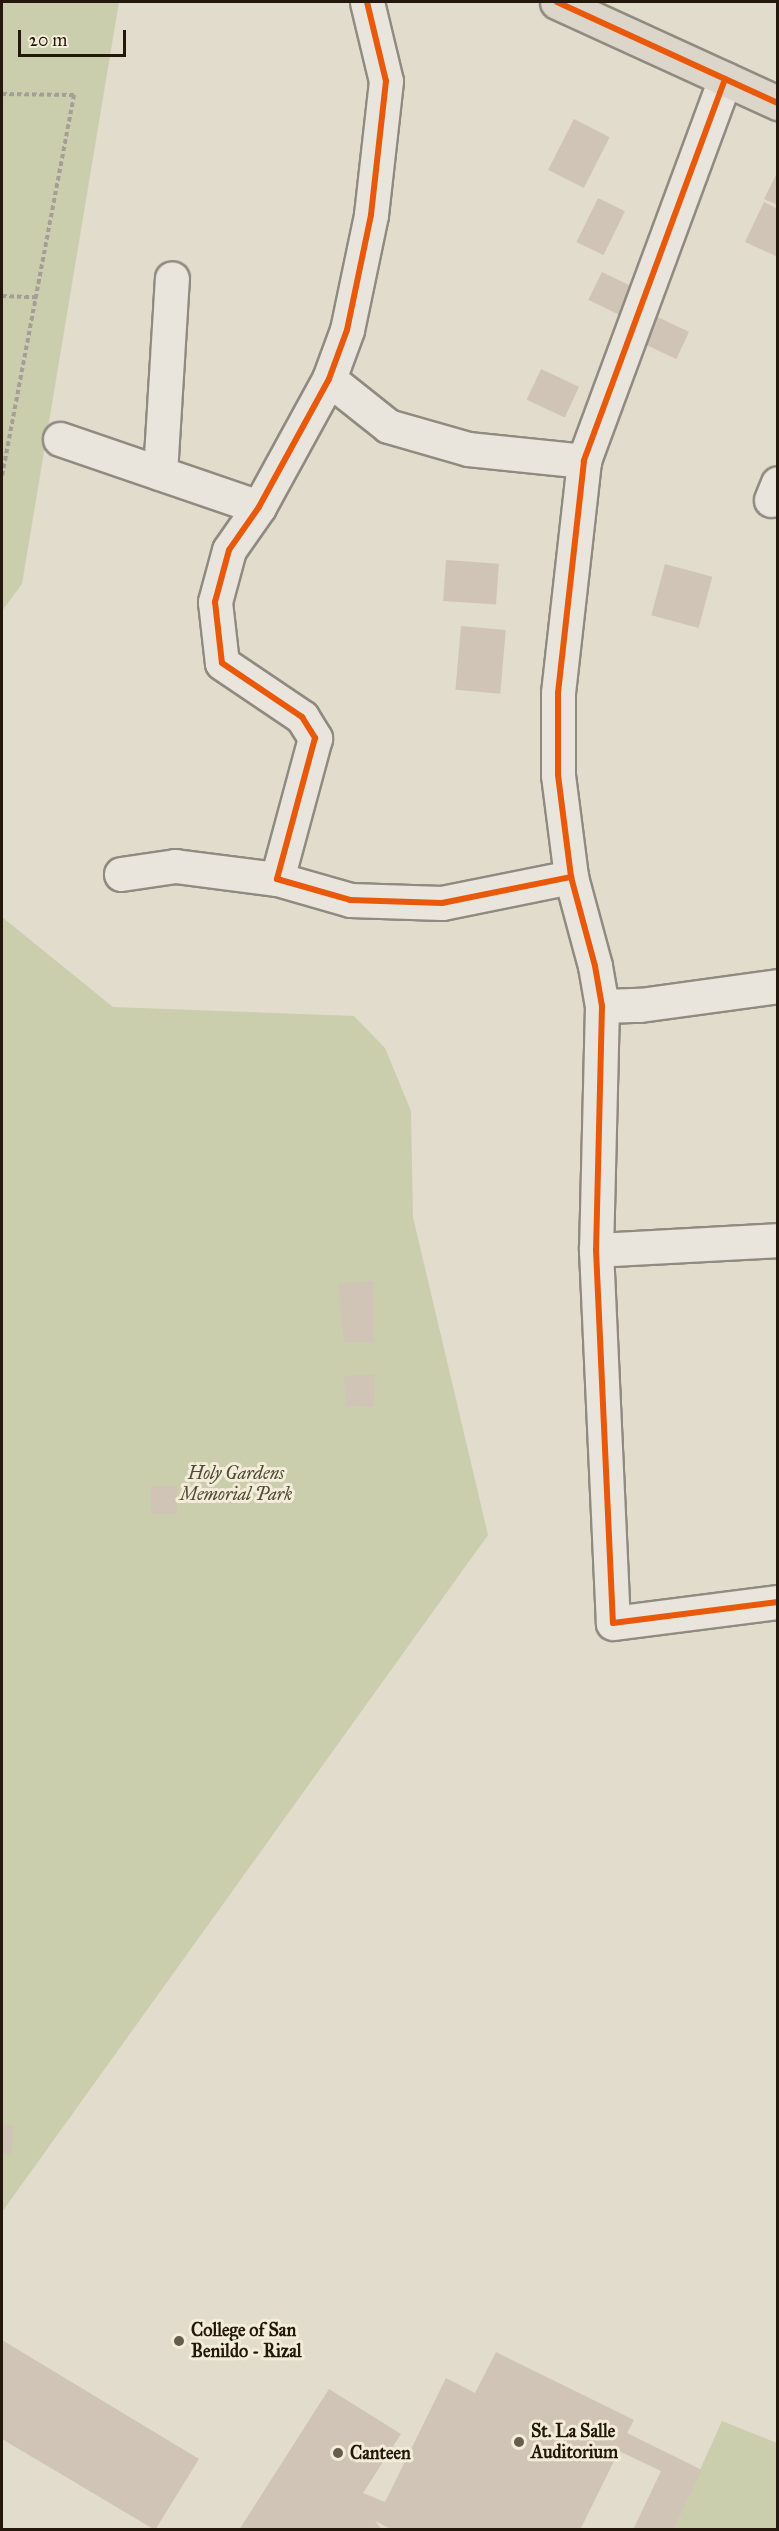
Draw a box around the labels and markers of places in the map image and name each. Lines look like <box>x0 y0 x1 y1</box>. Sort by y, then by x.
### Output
place label: College of San Benildo - Rizal <box>191 2320 302 2362</box>
marker: College of San Benildo - Rizal <box>172 2334 186 2348</box>
place label: St. La Salle Auditorium <box>531 2421 618 2464</box>
marker: St. La Salle Auditorium <box>512 2435 526 2449</box>
place label: Canteen <box>350 2442 411 2464</box>
marker: Canteen <box>331 2446 345 2460</box>

